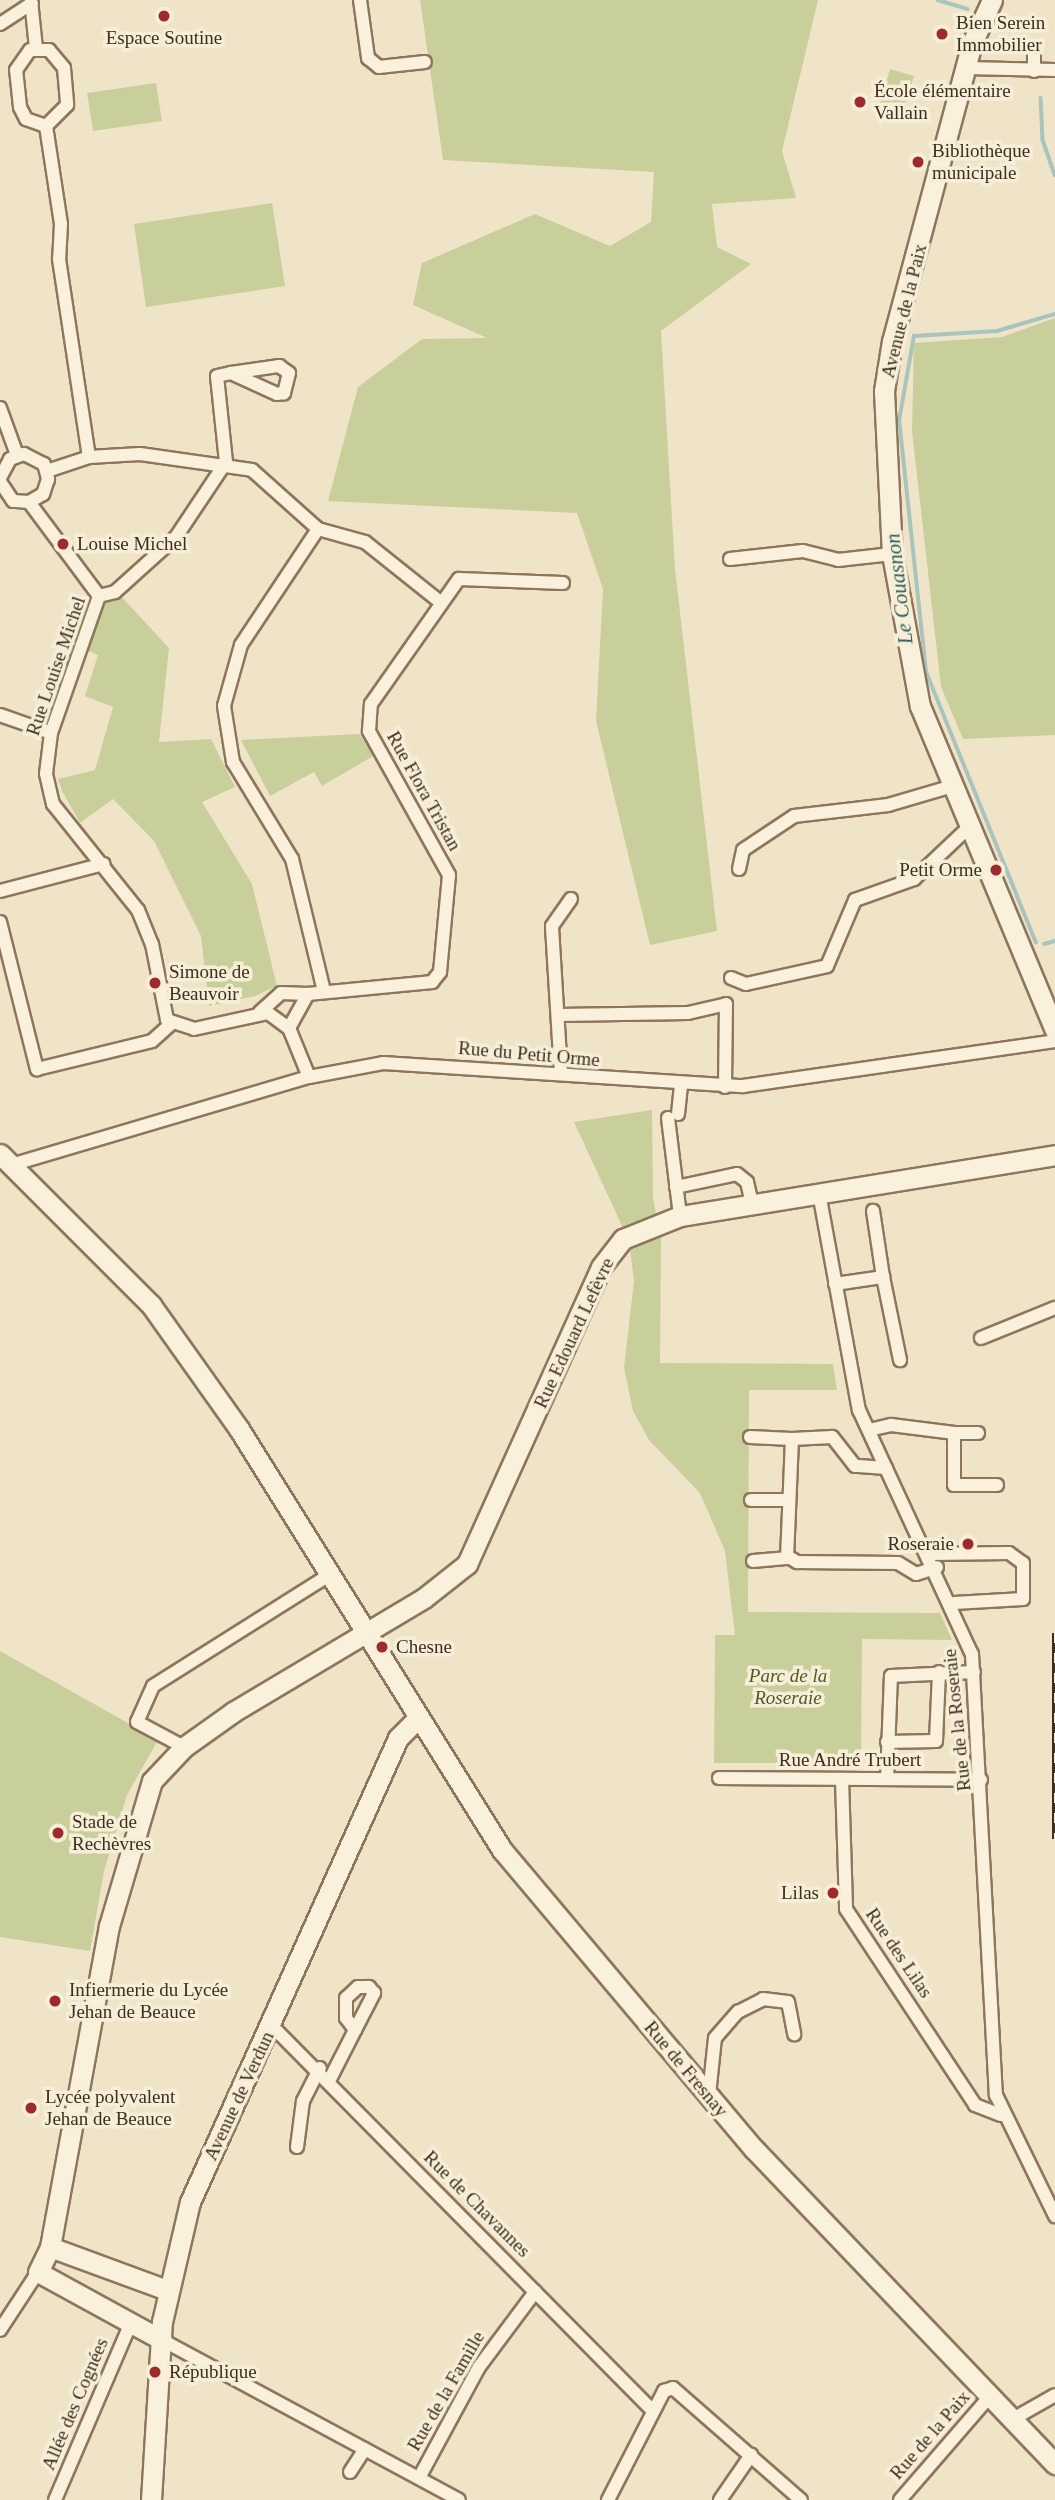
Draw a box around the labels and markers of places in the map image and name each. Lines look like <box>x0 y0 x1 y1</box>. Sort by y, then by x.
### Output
marker: Espace Soutine <box>156 8 172 24</box>
place label: Bien Serein Immobilier <box>956 12 1045 56</box>
marker: Bien Serein Immobilier <box>934 26 950 42</box>
place label: Espace Soutine <box>106 27 222 49</box>
place label: École élémentaire Vallain <box>874 80 1011 124</box>
marker: École élémentaire Vallain <box>852 94 868 110</box>
place label: Bibliothèque municipale <box>932 140 1030 184</box>
marker: Bibliothèque municipale <box>910 154 926 170</box>
place label: Louise Michel <box>77 533 187 555</box>
marker: Louise Michel <box>55 536 71 552</box>
place label: Petit Orme <box>899 859 982 881</box>
marker: Petit Orme <box>988 862 1004 878</box>
place label: Simone de Beauvoir <box>169 961 250 1005</box>
marker: Simone de Beauvoir <box>147 975 163 991</box>
place label: Roseraie <box>888 1533 954 1555</box>
marker: Roseraie <box>960 1536 976 1552</box>
place label: Chesne <box>396 1636 452 1658</box>
marker: Chesne <box>374 1639 390 1655</box>
place label: Stade de Rechèvres <box>72 1811 151 1855</box>
marker: Stade de Rechèvres <box>50 1825 66 1841</box>
place label: Lilas <box>781 1882 819 1904</box>
marker: Lilas <box>825 1885 841 1901</box>
place label: Infiermerie du Lycée Jehan de Beauce <box>69 1979 228 2023</box>
marker: Infiermerie du Lycée Jehan de Beauce <box>47 1993 63 2009</box>
place label: Lycée polyvalent Jehan de Beauce <box>45 2086 175 2130</box>
marker: Lycée polyvalent Jehan de Beauce <box>23 2100 39 2116</box>
place label: République <box>169 2361 257 2383</box>
marker: République <box>147 2364 163 2380</box>

